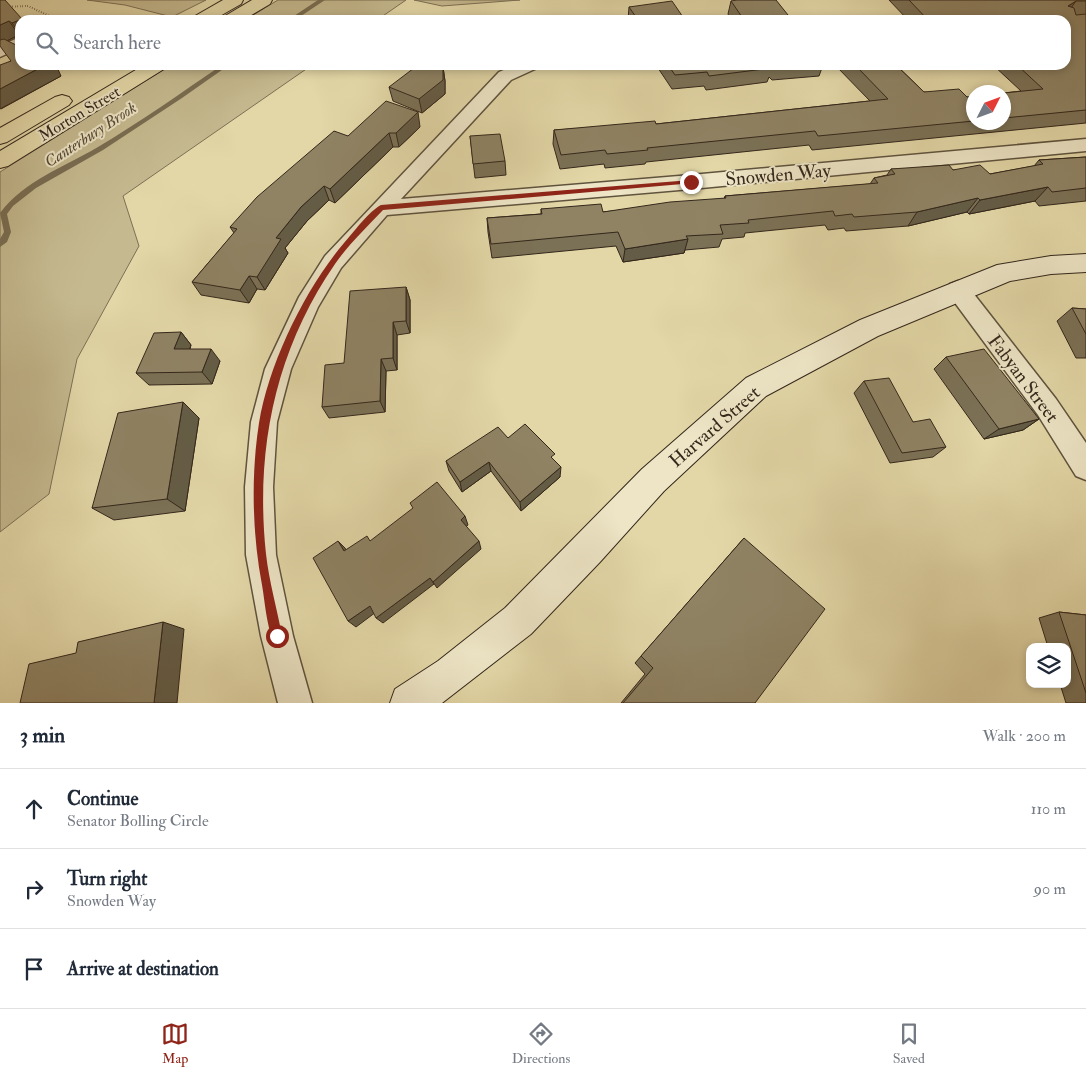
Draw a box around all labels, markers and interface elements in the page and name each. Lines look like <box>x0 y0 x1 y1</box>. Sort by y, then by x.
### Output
search box <box>15 15 1071 70</box>
icon: search <box>33 29 61 57</box>
text: Search here <box>73 31 161 55</box>
street label: Morton Street <box>35 82 124 146</box>
north arrow <box>966 85 1011 130</box>
water label: Canterbury Brook <box>41 98 140 172</box>
street label: Snowden Way <box>724 158 832 192</box>
route end <box>680 171 703 194</box>
street label: Fabyan Street <box>982 330 1064 427</box>
street label: Harvard Street <box>664 381 765 473</box>
route start <box>266 625 289 648</box>
map controls <box>1026 643 1071 688</box>
button: layers <box>1026 643 1071 688</box>
text: 3 min <box>20 722 65 749</box>
text: Walk · 200 m <box>983 726 1066 746</box>
text: Continue <box>67 787 138 811</box>
icon: ahead <box>20 795 48 823</box>
text: 110 m <box>1031 799 1066 819</box>
text: Senator Bolling Circle <box>67 811 209 831</box>
text: Turn right <box>67 867 147 891</box>
icon: right <box>20 875 48 903</box>
text: 90 m <box>1034 879 1066 899</box>
text: Snowden Way <box>67 891 156 911</box>
icon: arrive <box>20 955 48 983</box>
text: Arrive at destination <box>67 957 219 981</box>
tab: Map <box>161 1020 189 1067</box>
tab: Directions <box>512 1020 570 1067</box>
tab: Saved <box>893 1020 925 1067</box>

